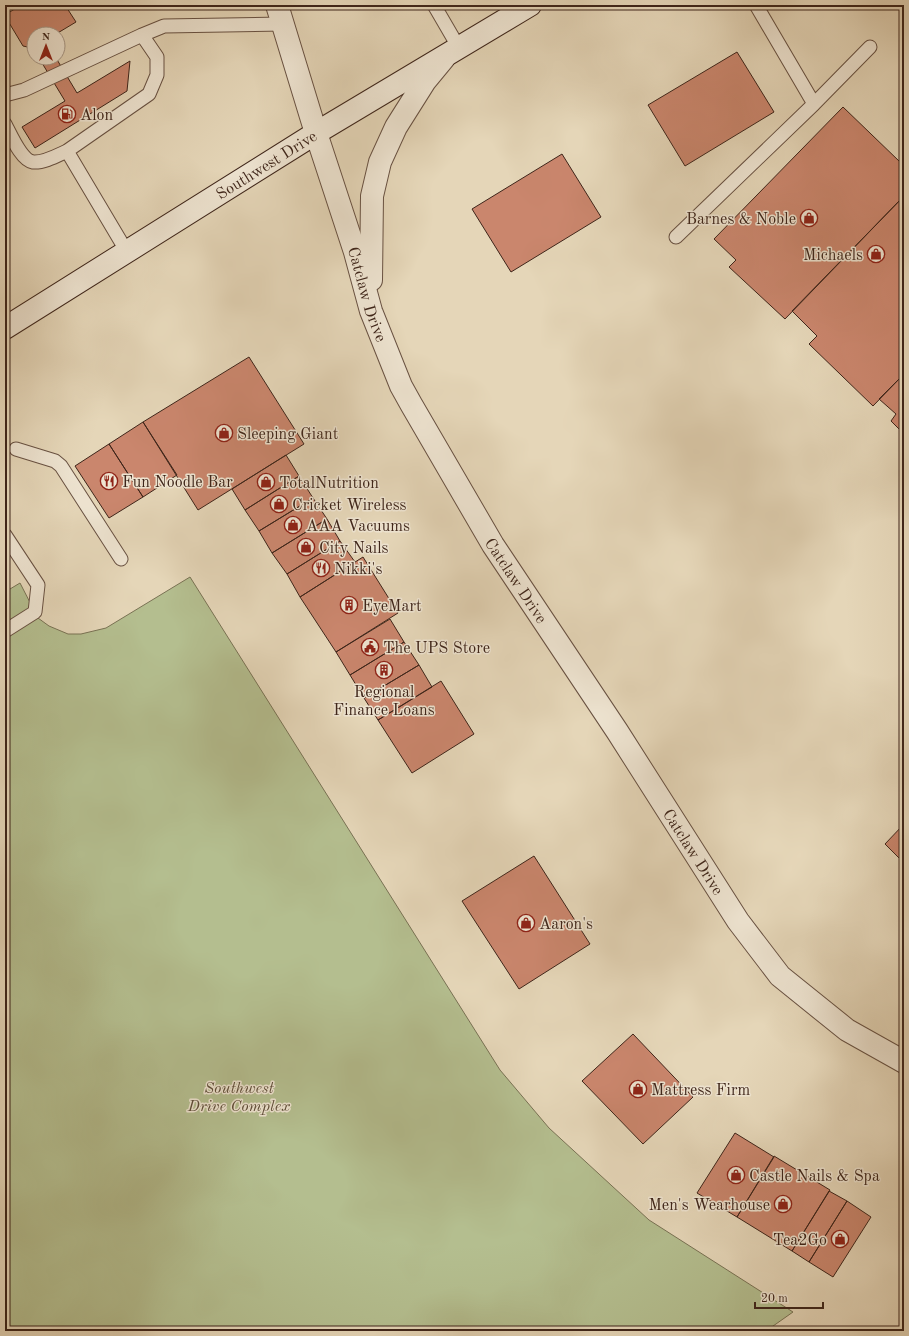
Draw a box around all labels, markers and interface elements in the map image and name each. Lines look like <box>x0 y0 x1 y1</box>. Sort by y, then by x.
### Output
north arrow <box>26 26 66 66</box>
text: N <box>42 32 51 43</box>
fuel station icon: Alon <box>57 104 77 124</box>
place label: Alon <box>80 108 113 124</box>
street label: Southwest Drive <box>214 129 320 203</box>
shop icon: Barnes & Noble <box>799 208 819 228</box>
place label: Barnes & Noble <box>686 212 796 228</box>
shop icon: Michaels <box>866 244 886 264</box>
street label: Catclaw Drive <box>344 245 388 344</box>
place label: Michaels <box>803 248 863 264</box>
shop icon: Sleeping Giant <box>214 423 234 443</box>
place label: Sleeping Giant <box>237 427 339 443</box>
restaurant icon: Fun Noodle Bar <box>99 471 119 491</box>
shop icon: TotalNutrition <box>256 472 276 492</box>
place label: Fun Noodle Bar <box>122 475 233 491</box>
place label: TotalNutrition <box>279 476 379 492</box>
shop icon: Cricket Wireless <box>269 494 289 514</box>
place label: Cricket Wireless <box>292 498 407 514</box>
shop icon: AAA Vacuums <box>283 515 303 535</box>
place label: AAA Vacuums <box>306 519 410 535</box>
street label: Catclaw Drive <box>481 536 549 627</box>
shop icon: City Nails <box>296 537 316 557</box>
place label: City Nails <box>319 541 388 557</box>
restaurant icon: Nikki's <box>311 558 331 578</box>
place label: Nikki's <box>334 562 382 578</box>
building icon: EyeMart <box>339 595 359 615</box>
place label: EyeMart <box>362 599 422 615</box>
public building icon: The UPS Store <box>360 637 380 657</box>
place label: The UPS Store <box>383 641 490 657</box>
building icon: Regional Finance Loans <box>374 660 394 680</box>
place label: Regional Finance Loans <box>333 685 435 719</box>
street label: Catclaw Drive <box>659 807 725 898</box>
shop icon: Aaron's <box>516 913 536 933</box>
place label: Aaron's <box>539 917 593 933</box>
shop icon: Mattress Firm <box>628 1079 648 1099</box>
park label: Southwest Drive Complex <box>187 1081 290 1115</box>
place label: Mattress Firm <box>651 1083 750 1099</box>
shop icon: Castle Nails & Spa <box>726 1165 746 1185</box>
place label: Castle Nails & Spa <box>749 1169 880 1185</box>
shop icon: Men's Wearhouse <box>773 1194 793 1214</box>
place label: Men's Wearhouse <box>648 1198 770 1214</box>
shop icon: Tea2Go <box>830 1229 850 1249</box>
place label: Tea2Go <box>773 1233 827 1249</box>
scale bar <box>755 1284 823 1310</box>
text: 20 m <box>761 1293 788 1305</box>

